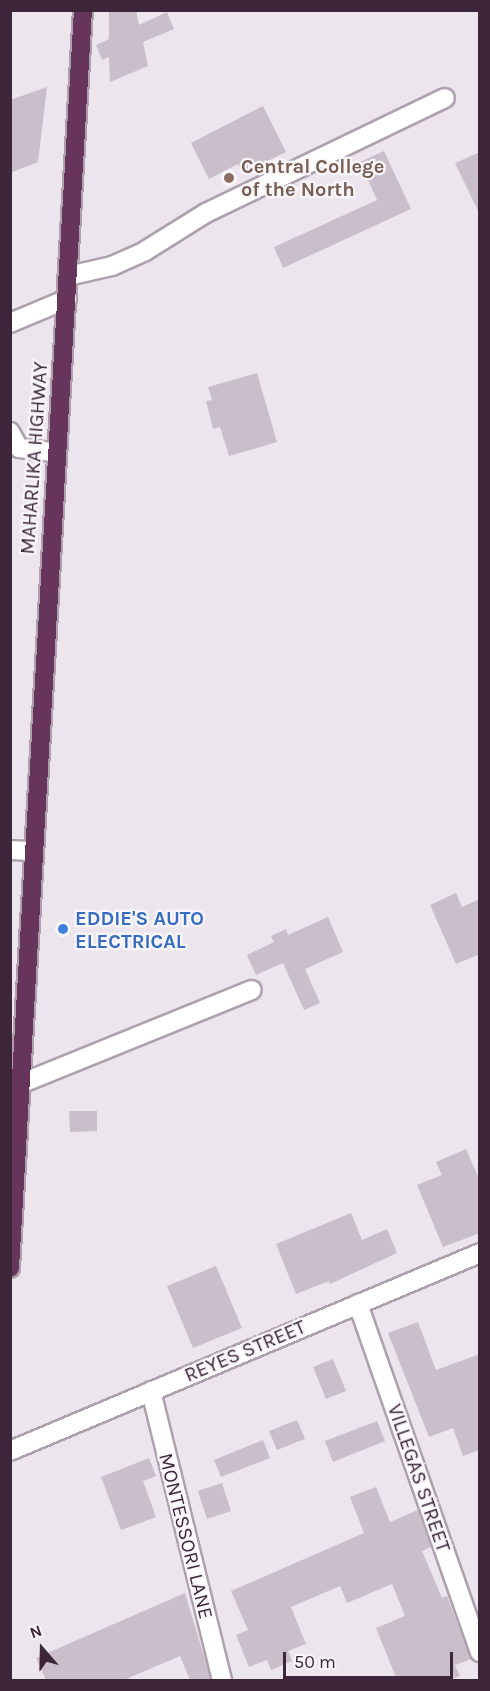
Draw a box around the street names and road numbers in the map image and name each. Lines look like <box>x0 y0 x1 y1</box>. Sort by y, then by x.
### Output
street label: MAHARLIKA HIGHWAY <box>15 361 53 555</box>
street label: REYES STREET <box>181 1315 309 1387</box>
street label: VILLEGAS STREET <box>382 1401 456 1555</box>
street label: MONTESSORI LANE <box>154 1451 218 1621</box>

